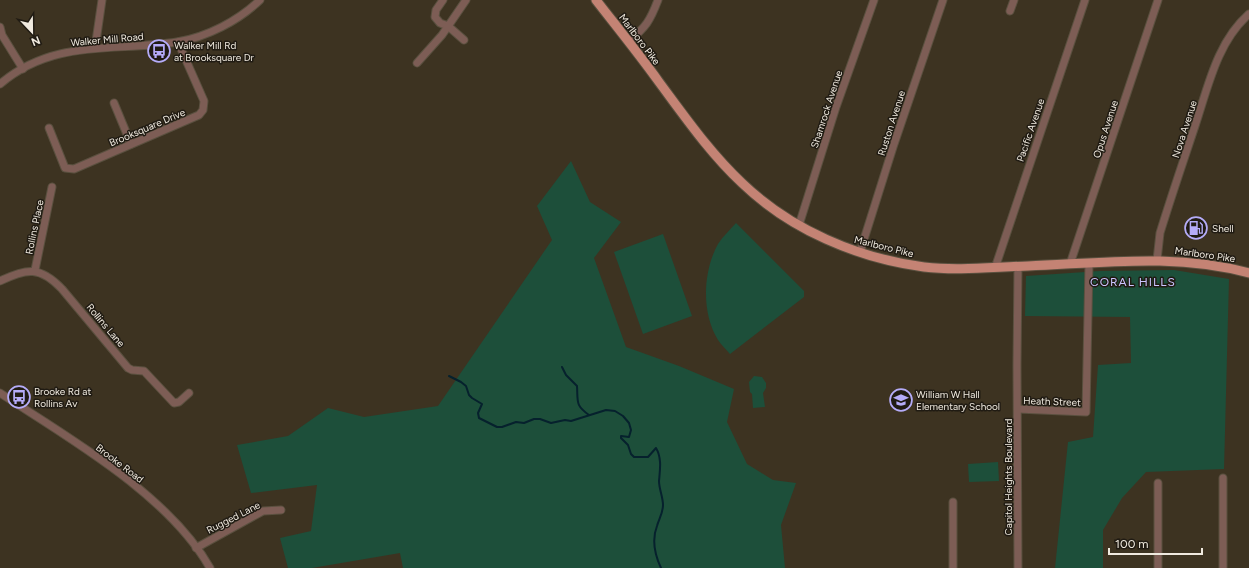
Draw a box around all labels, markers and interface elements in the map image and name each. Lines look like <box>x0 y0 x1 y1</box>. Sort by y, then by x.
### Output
street label: Marlboro Pike <box>616 11 663 68</box>
north arrow <box>12 12 52 52</box>
street label: Walker Mill Road <box>70 30 144 49</box>
text: N <box>29 33 42 48</box>
bus stop icon: Walker Mill Rd at Brooksquare Dr <box>146 38 172 64</box>
place label: Walker Mill Rd at Brooksquare Dr <box>174 39 255 64</box>
street label: Shamrock Avenue <box>808 68 845 150</box>
street label: Ruston Avenue <box>875 88 908 157</box>
street label: Pacific Avenue <box>1014 96 1048 164</box>
street label: Opus Avenue <box>1090 98 1121 160</box>
street label: Nova Avenue <box>1169 98 1200 160</box>
street label: Brooksquare Drive <box>107 105 188 149</box>
street label: Rollins Place <box>22 198 47 256</box>
fuel station icon: Shell <box>1183 215 1209 241</box>
place label: Shell <box>1212 222 1234 235</box>
street label: Marlboro Pike <box>853 233 915 260</box>
street label: Marlboro Pike <box>1174 244 1236 265</box>
district label: CORAL HILLS <box>1090 275 1176 289</box>
street label: Rollins Lane <box>84 301 128 350</box>
bus stop icon: Brooke Rd at Rollins Av <box>6 384 32 410</box>
place label: Brooke Rd at Rollins Av <box>34 385 91 410</box>
school or university icon: William W Hall Elementary School <box>888 387 914 413</box>
place label: William W Hall Elementary School <box>916 388 1000 413</box>
street label: Heath Street <box>1023 394 1081 409</box>
street label: Capitol Heights Boulevard <box>1002 418 1015 535</box>
street label: Brooke Road <box>93 441 146 486</box>
street label: Rugged Lane <box>204 498 263 537</box>
scale bar <box>1109 530 1202 556</box>
text: 100 m <box>1115 537 1149 551</box>

